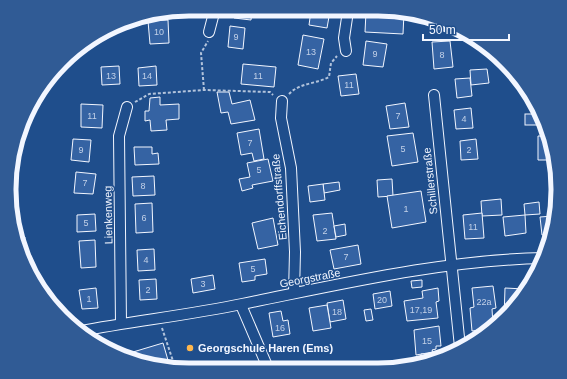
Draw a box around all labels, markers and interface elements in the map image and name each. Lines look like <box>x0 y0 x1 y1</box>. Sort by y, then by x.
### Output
scale bar <box>423 16 509 42</box>
text: 50 m <box>429 23 456 37</box>
house number: 10 <box>154 27 164 37</box>
house number: 9 <box>233 32 239 42</box>
house number: 13 <box>306 47 316 57</box>
house number: 9 <box>372 49 378 59</box>
house number: 8 <box>439 50 445 60</box>
house number: 13 <box>106 71 116 81</box>
house number: 14 <box>142 71 152 81</box>
house number: 11 <box>253 71 263 81</box>
house number: 11 <box>344 80 354 90</box>
house number: 11 <box>87 111 97 121</box>
house number: 7 <box>395 111 401 121</box>
house number: 4 <box>461 114 467 124</box>
house number: 7 <box>247 138 253 148</box>
house number: 5 <box>400 144 406 154</box>
house number: 9 <box>78 145 84 155</box>
house number: 2 <box>466 145 472 155</box>
street label: Schillerstraße <box>421 147 439 215</box>
street label: Eichendorffstraße <box>269 153 289 241</box>
house number: 5 <box>256 165 262 175</box>
house number: 7 <box>82 178 88 188</box>
house number: 8 <box>140 181 146 191</box>
street label: Lienkenweg <box>101 186 115 244</box>
house number: 1 <box>403 204 409 214</box>
house number: 6 <box>141 213 147 223</box>
house number: 5 <box>83 218 89 228</box>
house number: 11 <box>468 222 478 232</box>
house number: 2 <box>322 226 328 236</box>
house number: 7 <box>343 252 349 262</box>
house number: 4 <box>143 255 149 265</box>
house number: 5 <box>250 264 256 274</box>
street label: Georgstraße <box>279 266 341 290</box>
house number: 3 <box>200 279 206 289</box>
house number: 2 <box>145 285 151 295</box>
house number: 1 <box>86 294 92 304</box>
house number: 20 <box>377 295 387 305</box>
house number: 22a <box>476 297 492 307</box>
house number: 17,19 <box>410 305 432 315</box>
house number: 18 <box>332 307 342 317</box>
house number: 16 <box>275 323 285 333</box>
house number: 15 <box>422 336 432 346</box>
place label: Georgschule Haren (Ems) <box>198 342 333 354</box>
marker: Georgschule Haren (Ems) <box>185 343 195 353</box>

